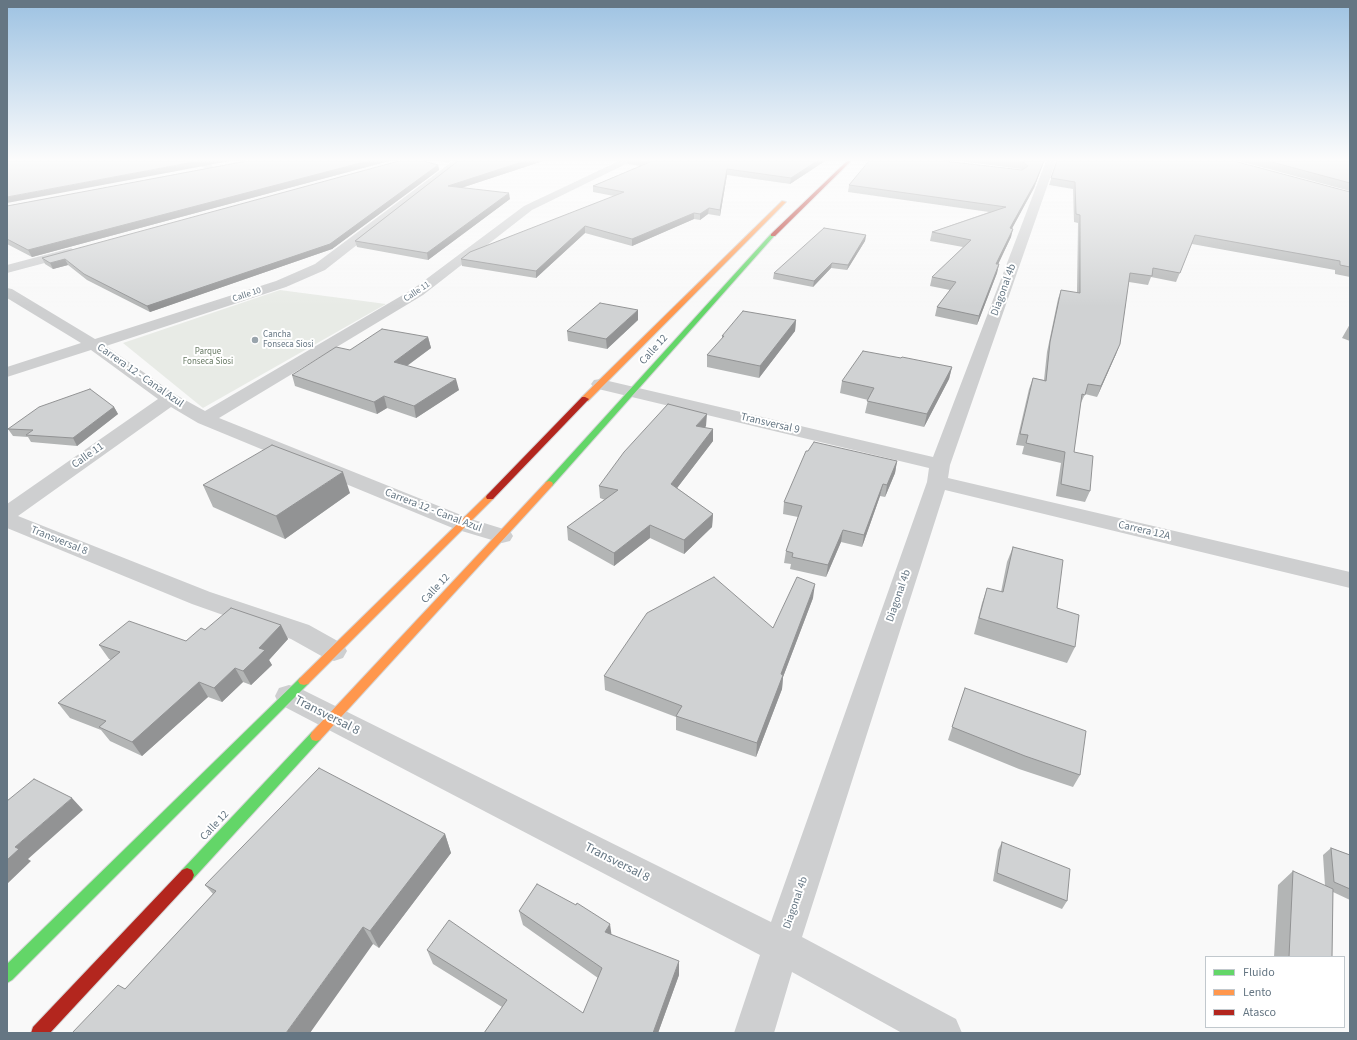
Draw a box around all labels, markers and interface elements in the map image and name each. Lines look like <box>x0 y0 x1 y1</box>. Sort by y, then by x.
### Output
street label: Diagonal 4b <box>988 262 1020 318</box>
street label: Calle 11 <box>402 279 432 305</box>
street label: Calle 10 <box>231 285 263 305</box>
place label: Cancha Fonseca Siosi <box>263 330 314 351</box>
street label: Calle 12 <box>637 332 671 368</box>
marker: Cancha Fonseca Siosi <box>250 335 260 345</box>
street label: Carrera 12 - Canal Azul <box>94 341 186 411</box>
park label: Parque Fonseca Siosi <box>183 347 233 368</box>
street label: Transversal 9 <box>739 411 801 437</box>
street label: Calle 11 <box>69 440 107 472</box>
street label: Carrera 12 - Canal Azul <box>383 486 483 536</box>
street label: Carrera 12A <box>1117 519 1171 543</box>
street label: Transversal 8 <box>29 524 89 558</box>
street label: Diagonal 4b <box>884 568 914 624</box>
street label: Calle 12 <box>419 571 453 607</box>
street label: Transversal 8 <box>292 693 362 739</box>
street label: Calle 12 <box>198 808 232 844</box>
street label: Transversal 8 <box>582 840 652 886</box>
street label: Diagonal 4b <box>781 875 811 931</box>
legend <box>1205 956 1345 1028</box>
text: Fluido <box>1243 964 1275 981</box>
text: Lento <box>1243 984 1272 1001</box>
text: Atasco <box>1243 1004 1276 1021</box>

